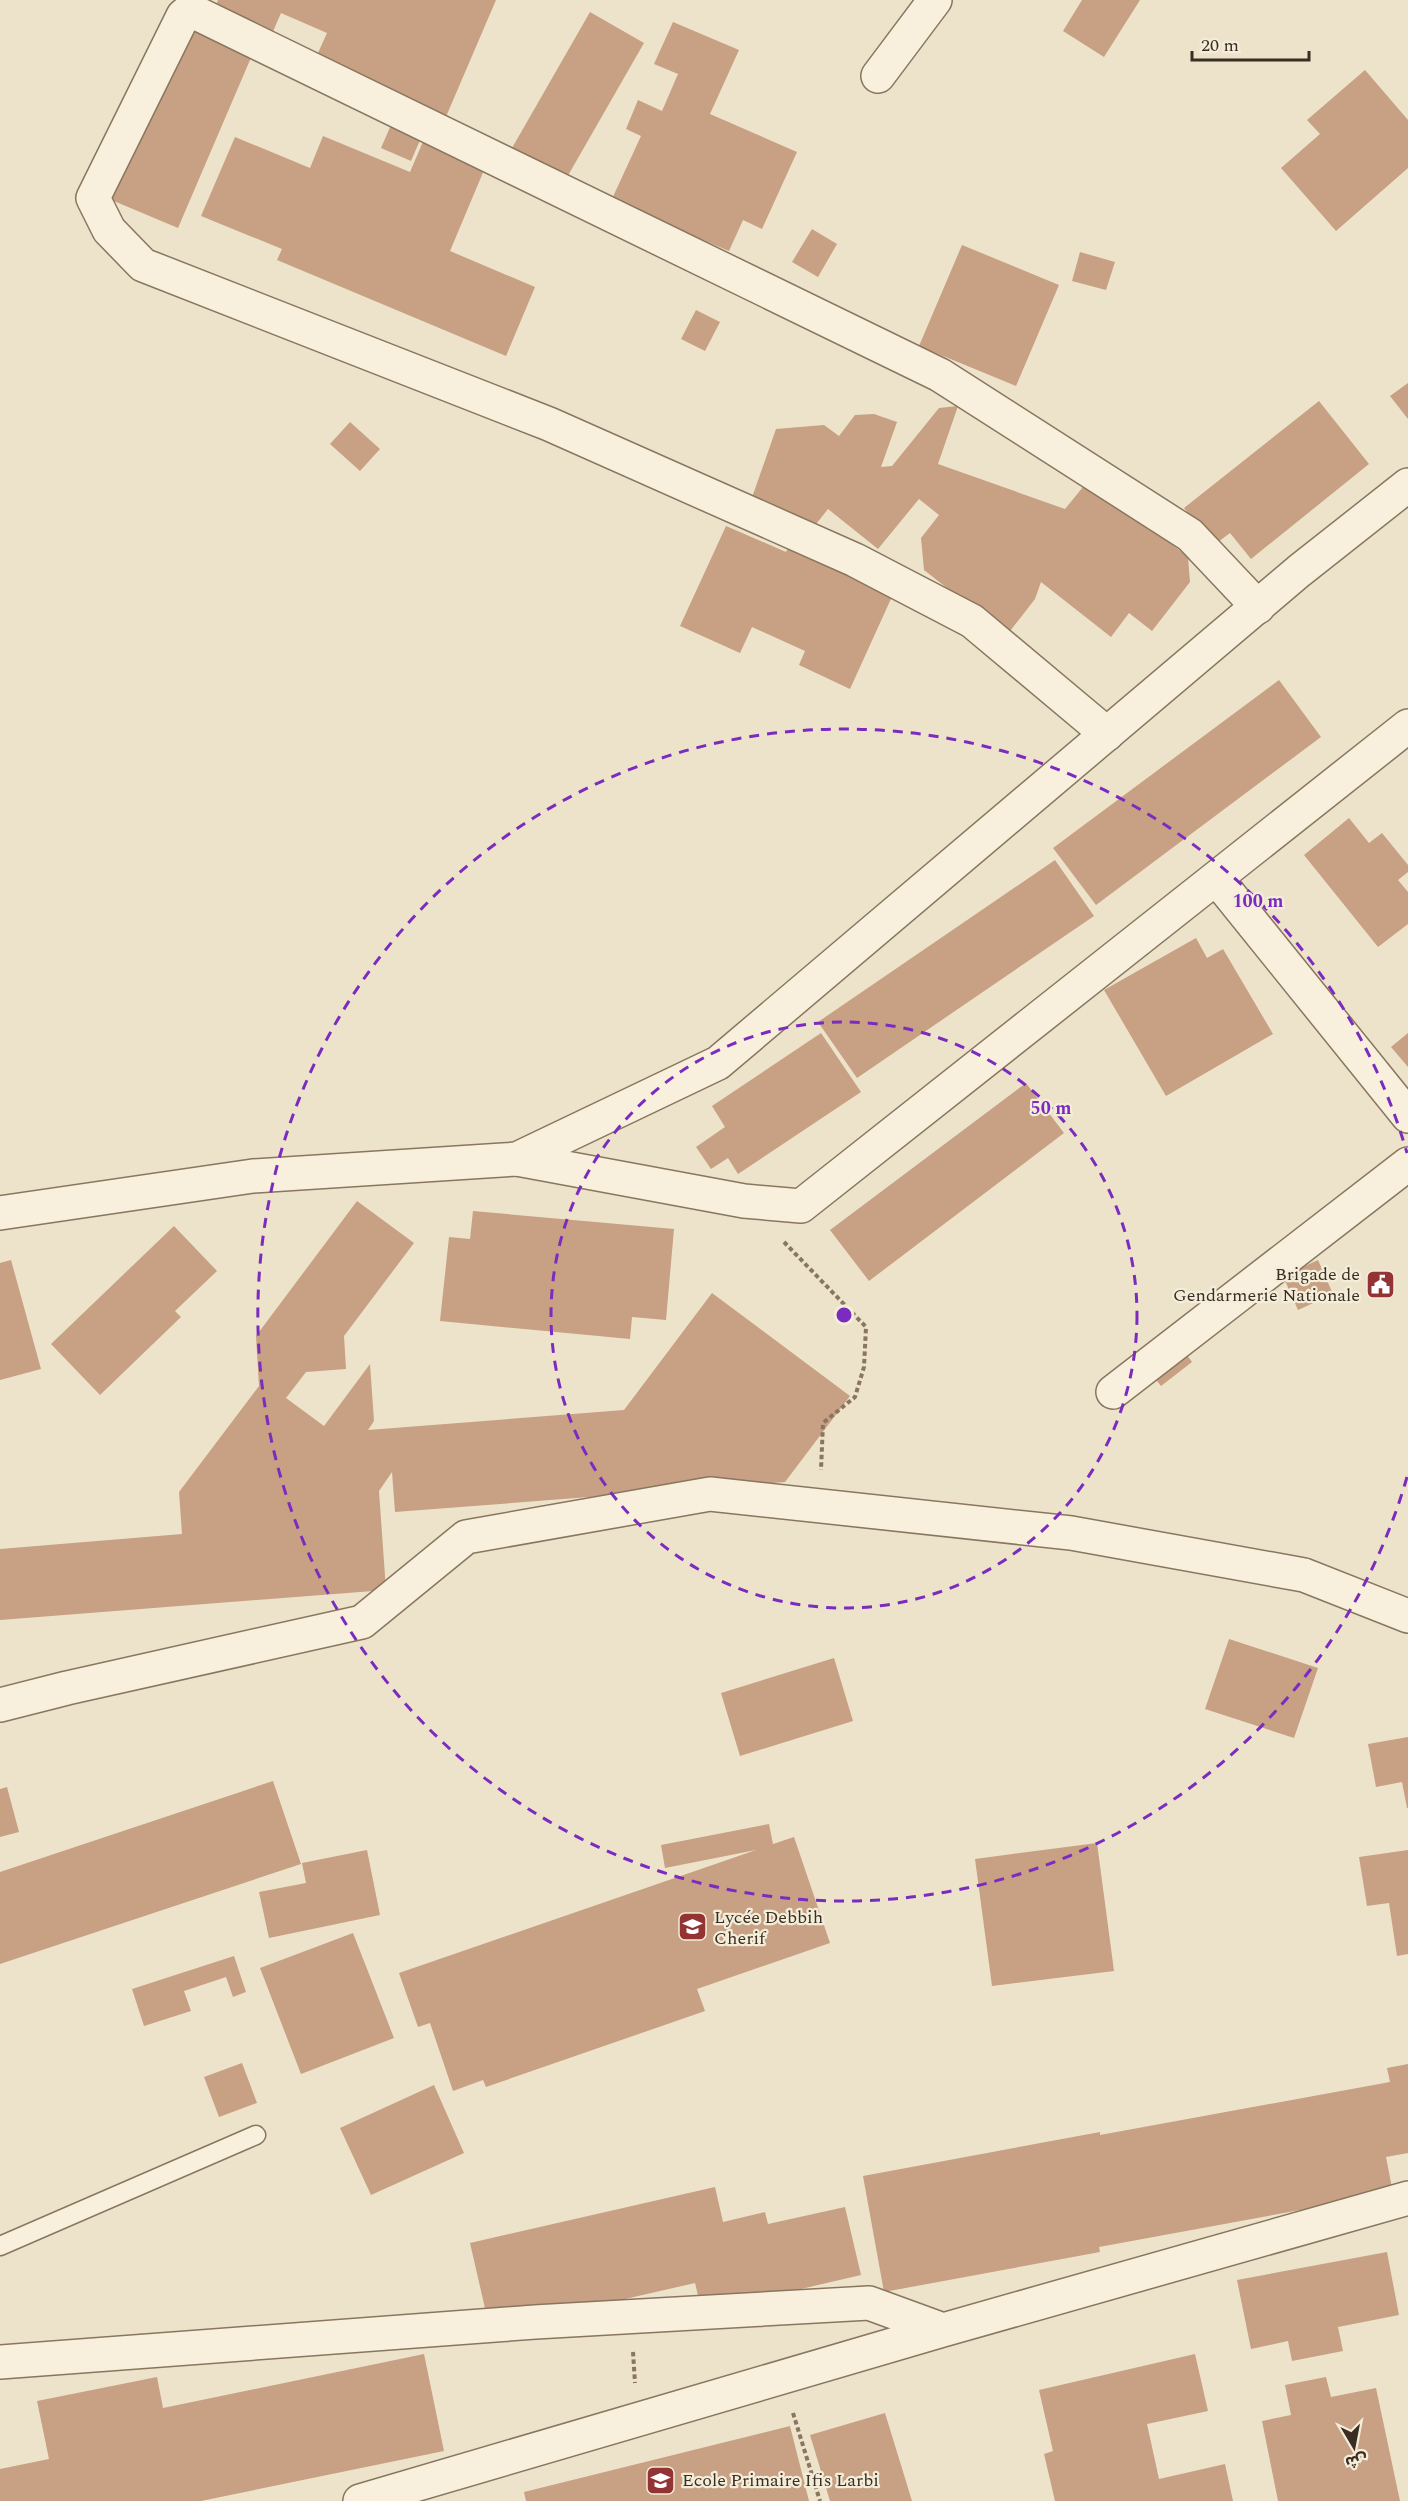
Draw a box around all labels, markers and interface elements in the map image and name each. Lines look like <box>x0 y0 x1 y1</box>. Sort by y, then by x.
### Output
scale bar <box>1192 24 1309 62</box>
text: 20 m <box>1201 32 1239 59</box>
text: 100 m <box>1232 888 1284 915</box>
text: 50 m <box>1031 1095 1071 1122</box>
place label: Brigade de Gendarmerie Nationale <box>1173 1261 1360 1309</box>
public building icon: Brigade de Gendarmerie Nationale <box>1365 1268 1397 1300</box>
centre of rings <box>834 1305 854 1325</box>
place label: Lycée Debbih Cherif <box>714 1904 823 1952</box>
school or university icon: Lycée Debbih Cherif <box>677 1911 709 1943</box>
north arrow <box>1324 2417 1384 2477</box>
text: ش <box>1343 2447 1369 2475</box>
school or university icon: Ecole Primaire Ifis Larbi <box>645 2464 677 2496</box>
place label: Ecole Primaire Ifis Larbi <box>682 2467 879 2494</box>

